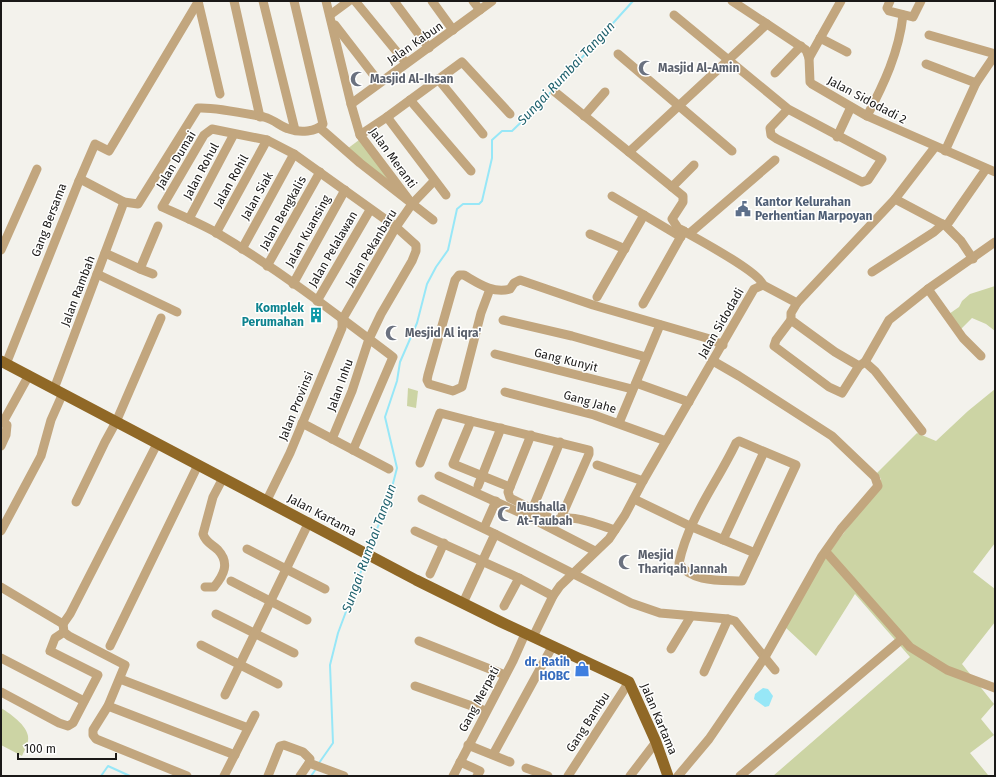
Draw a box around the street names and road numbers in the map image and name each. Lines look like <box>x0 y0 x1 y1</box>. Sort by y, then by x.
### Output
street label: Jalan Kabun <box>384 19 446 67</box>
street label: Jalan Sidodadi 2 <box>825 73 909 127</box>
street label: Jalan Meranti <box>366 125 420 191</box>
street label: Jalan Dumai <box>153 128 199 192</box>
street label: Jalan Rohul <box>180 140 222 202</box>
street label: Jalan Rohil <box>211 152 251 210</box>
street label: Jalan Siak <box>238 169 276 223</box>
street label: Jalan Bengkalis <box>257 173 309 252</box>
street label: Gang Bersama <box>29 181 69 259</box>
street label: Jalan Kuansing <box>282 192 334 269</box>
street label: Jalan Pekanbaru <box>342 207 400 289</box>
street label: Jalan Pelalawan <box>306 209 360 289</box>
street label: Jalan Rambah <box>58 254 98 328</box>
street label: Jalan Sidodadi <box>695 285 747 361</box>
street label: Gang Kunyit <box>533 345 600 375</box>
street label: Jalan Inhu <box>324 357 356 413</box>
street label: Jalan Provinsi <box>276 369 316 443</box>
street label: Gang Jahe <box>562 388 618 416</box>
street label: Jalan Kartama <box>285 491 359 539</box>
street label: Gang Merpati <box>456 664 502 734</box>
street label: Jalan Kartama <box>638 681 680 757</box>
street label: Gang Bambu <box>563 689 613 755</box>

